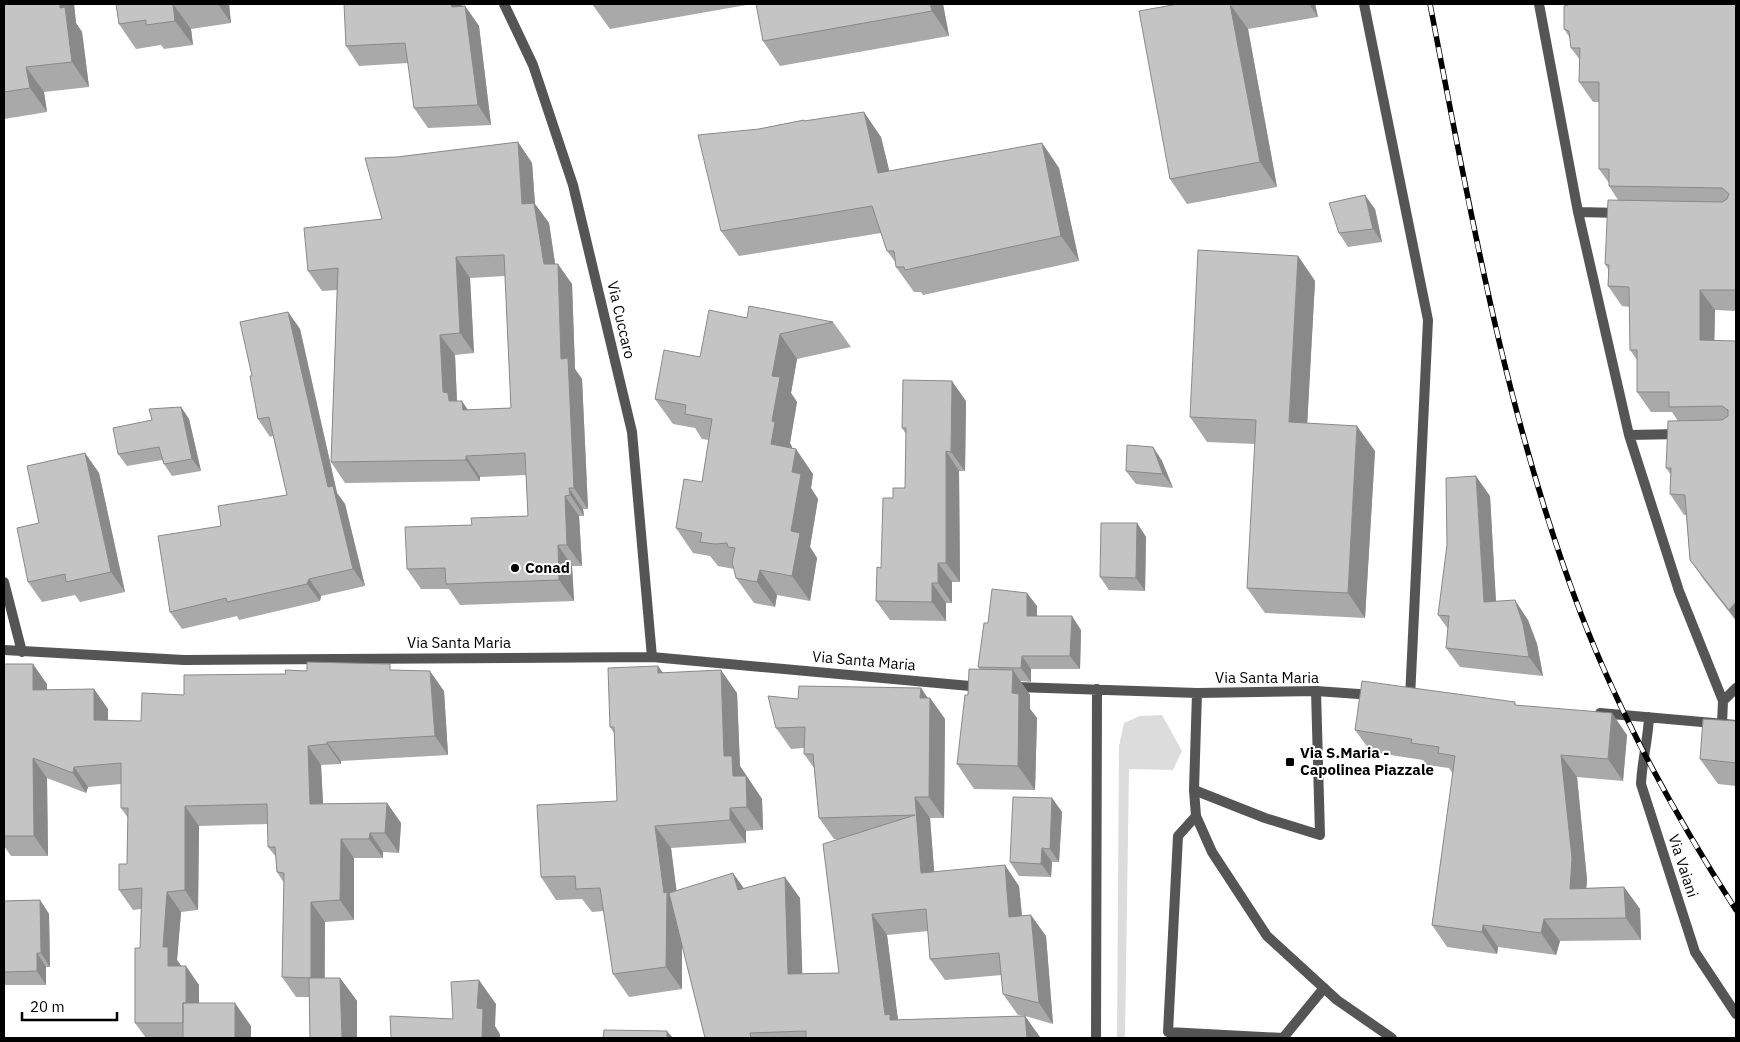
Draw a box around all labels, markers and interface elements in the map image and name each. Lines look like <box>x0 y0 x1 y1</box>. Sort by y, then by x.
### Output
street label: Via Cuccaro <box>603 279 640 361</box>
place label: Conad <box>525 558 570 577</box>
marker: Conad <box>509 562 521 574</box>
street label: Via Santa Maria <box>407 633 511 652</box>
street label: Via Santa Maria <box>811 647 917 674</box>
street label: Via Santa Maria <box>1215 668 1319 687</box>
place label: Via S.Maria - Capolinea Piazzale <box>1300 743 1434 779</box>
marker: Via S.Maria - Capolinea Piazzale <box>1284 756 1296 768</box>
street label: Via Vaiani <box>1664 832 1703 900</box>
scale bar <box>22 990 118 1022</box>
text: 20 m <box>30 997 65 1016</box>

